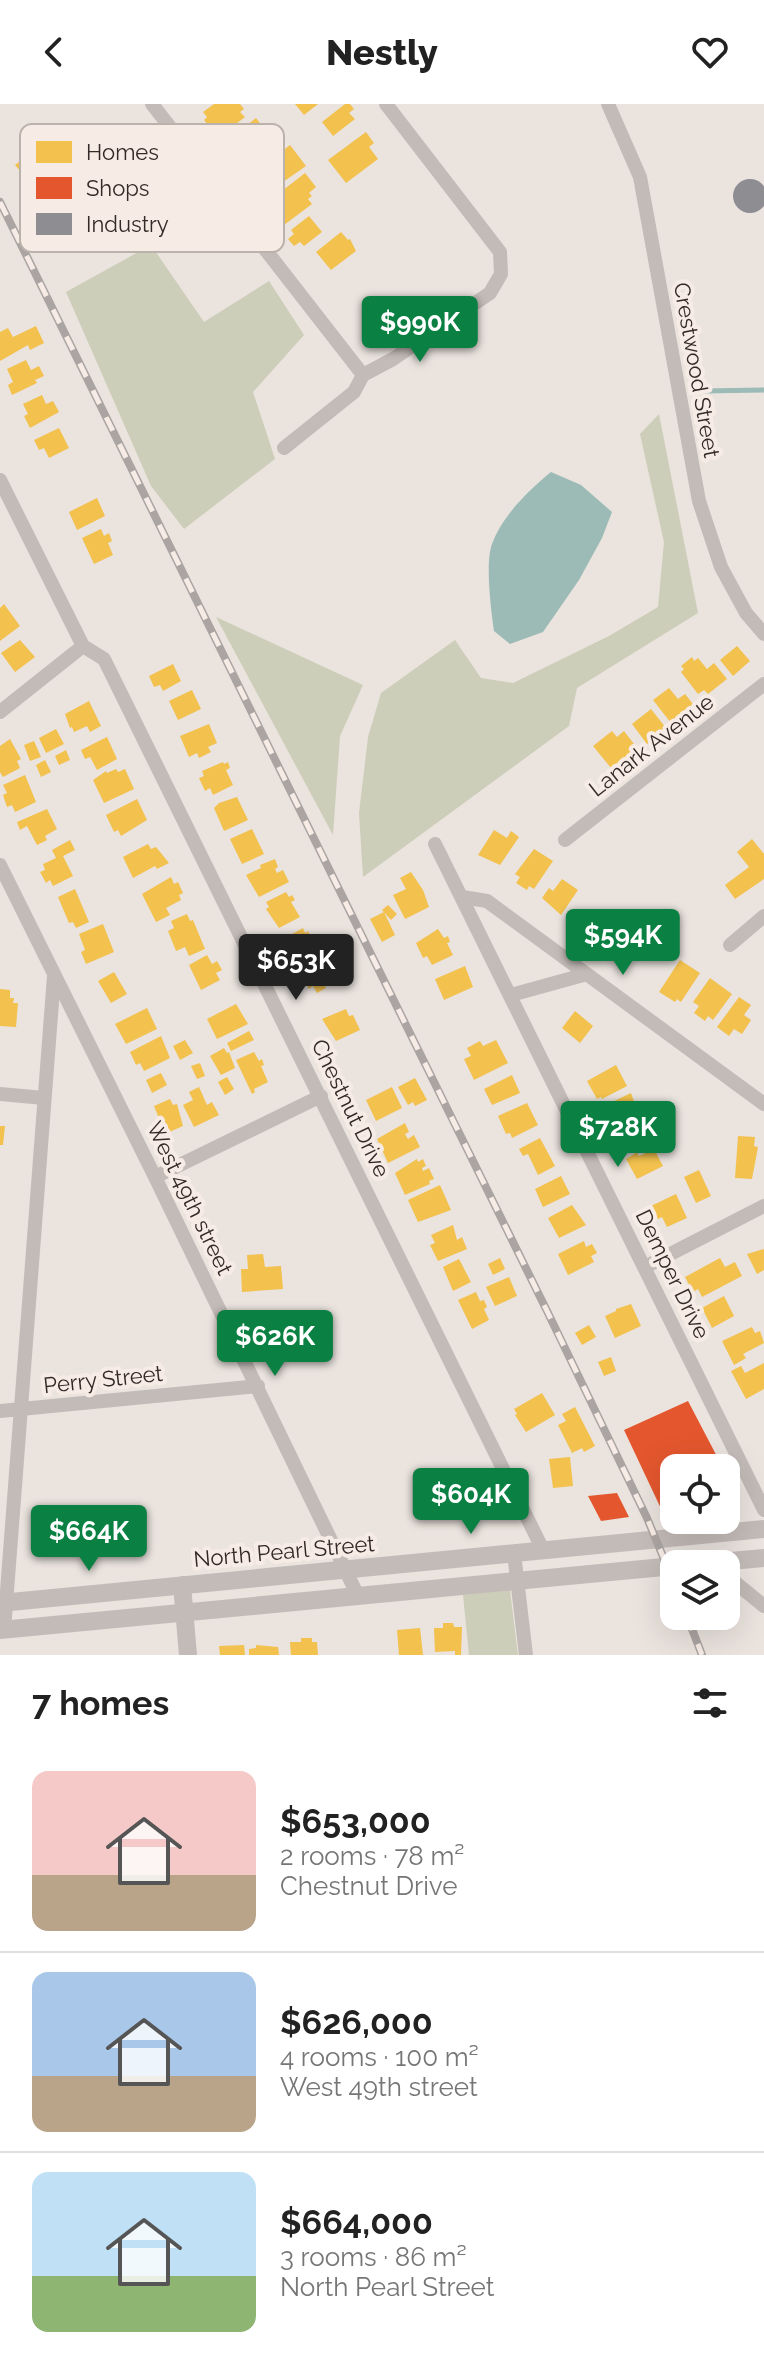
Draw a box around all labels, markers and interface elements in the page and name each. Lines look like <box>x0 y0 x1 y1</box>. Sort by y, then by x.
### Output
icon: back <box>32 30 76 74</box>
icon: heart <box>688 30 732 74</box>
text: Nestly <box>326 31 438 73</box>
legend <box>20 124 284 252</box>
text: Homes <box>86 139 159 165</box>
text: Shops <box>86 175 149 201</box>
text: Industry <box>86 211 169 237</box>
street label: Crestwood Street <box>669 280 725 460</box>
pin: $990K <box>364 296 476 364</box>
text: $990K <box>380 307 460 337</box>
street label: Lanark Avenue <box>583 688 719 802</box>
pin: $594K <box>567 909 679 977</box>
text: $594K <box>584 920 662 950</box>
pin: $653K <box>240 934 352 1002</box>
text: $653K <box>257 945 335 975</box>
street label: Chestnut Drive <box>306 1035 396 1181</box>
pin: $728K <box>562 1101 674 1169</box>
text: $728K <box>579 1112 657 1142</box>
street label: West 49th street <box>142 1117 239 1279</box>
street label: Demper Drive <box>630 1205 716 1343</box>
pin: $626K <box>219 1310 331 1378</box>
text: $626K <box>235 1321 315 1351</box>
street label: Perry Street <box>42 1360 165 1398</box>
map controls <box>660 1454 740 1630</box>
button: locate <box>660 1454 740 1534</box>
pin: $604K <box>415 1468 527 1536</box>
text: $604K <box>431 1479 511 1509</box>
pin: $664K <box>33 1505 145 1573</box>
text: $664K <box>49 1516 129 1546</box>
street label: North Pearl Street <box>192 1530 376 1572</box>
button: layers <box>660 1550 740 1630</box>
icon: filters <box>688 1681 732 1725</box>
text: 7 homes <box>32 1683 169 1723</box>
text: $653,000 <box>280 1801 431 1841</box>
icon: home <box>96 1803 192 1899</box>
text: 2 rooms · 78 m² <box>280 1841 464 1871</box>
text: Chestnut Drive <box>280 1871 458 1901</box>
text: $626,000 <box>280 2002 433 2042</box>
icon: home <box>96 2004 192 2100</box>
text: 4 rooms · 100 m² <box>280 2042 479 2072</box>
text: West 49th street <box>280 2072 478 2102</box>
text: $664,000 <box>280 2202 433 2242</box>
icon: home <box>96 2204 192 2300</box>
text: 3 rooms · 86 m² <box>280 2242 467 2272</box>
text: North Pearl Street <box>280 2272 494 2302</box>

